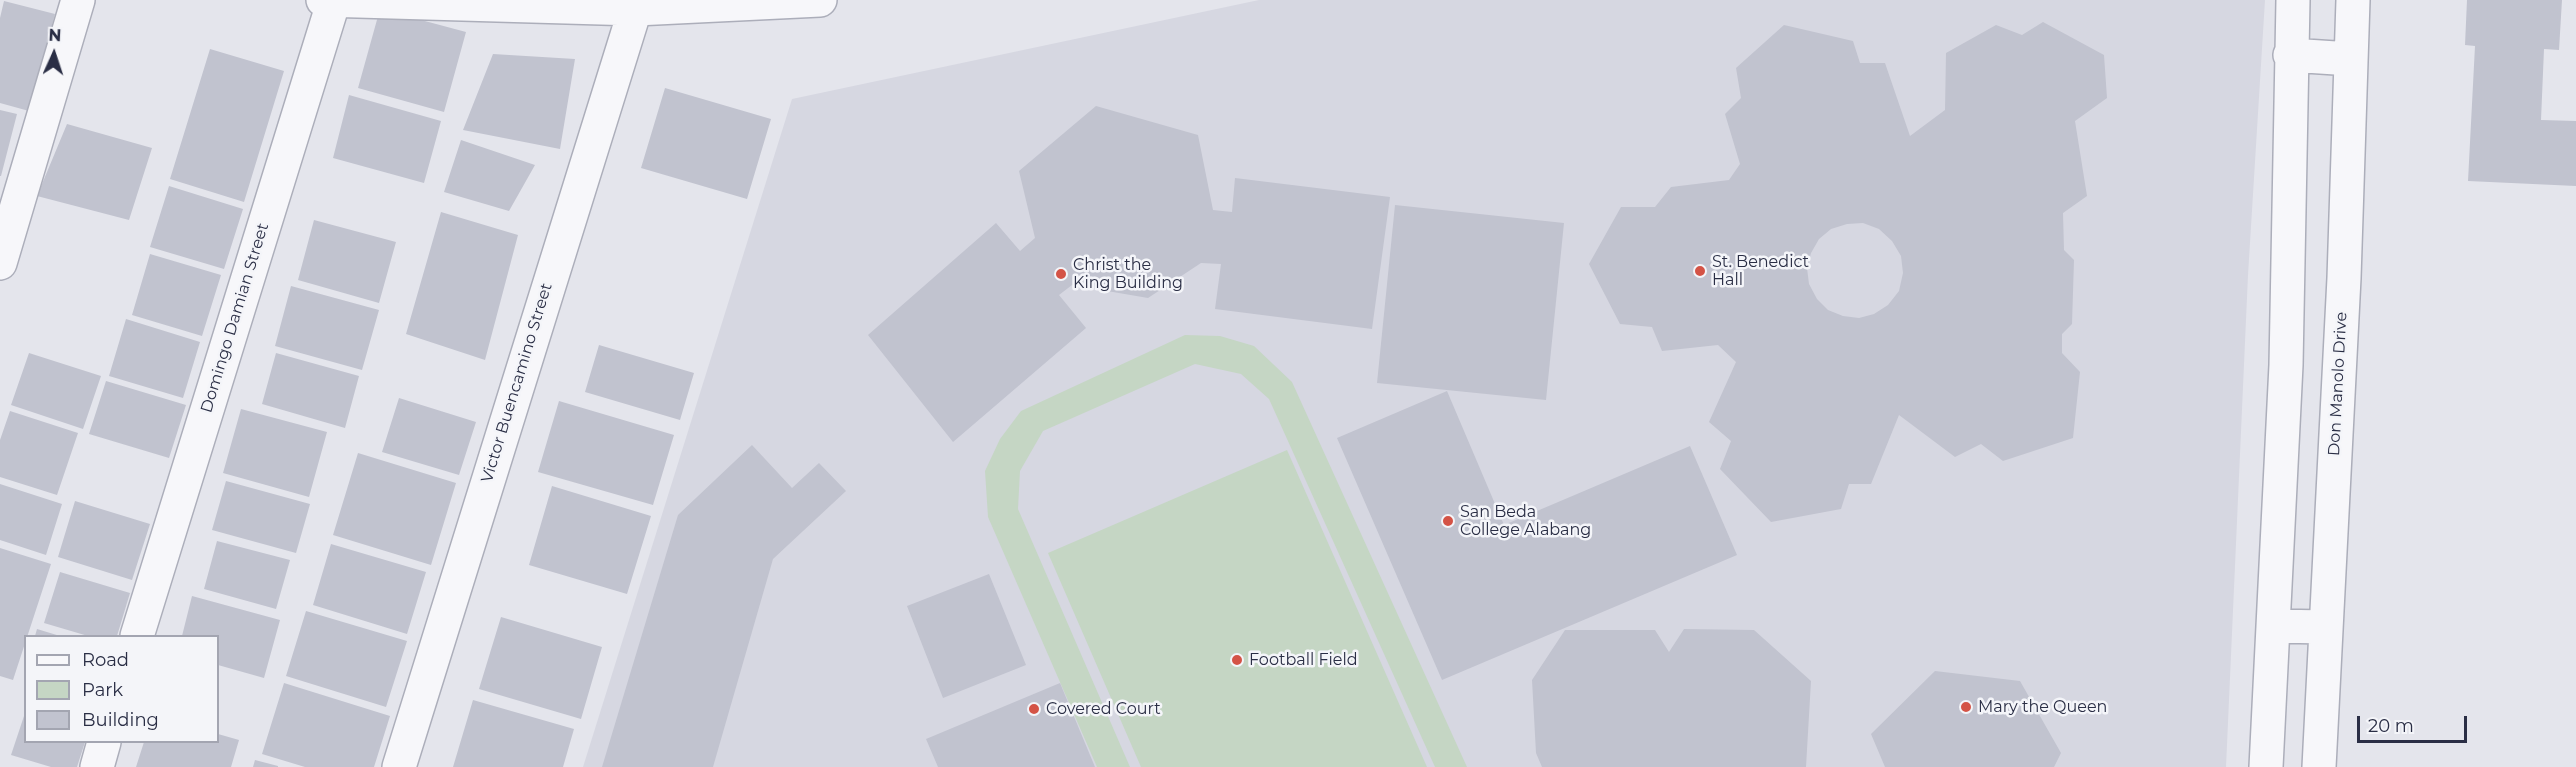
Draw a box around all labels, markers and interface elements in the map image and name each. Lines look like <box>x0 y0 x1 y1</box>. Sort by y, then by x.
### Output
north arrow <box>24 24 84 84</box>
text: N <box>48 26 62 45</box>
street label: Domingo Damian Street <box>197 221 273 415</box>
place label: St. Benedict Hall <box>1712 252 1809 290</box>
place label: Christ the King Building <box>1073 255 1183 293</box>
marker: St. Benedict Hall <box>1693 264 1707 278</box>
marker: Christ the King Building <box>1054 267 1068 281</box>
street label: Victor Buencamino Street <box>477 281 557 485</box>
street label: Don Manolo Drive <box>2325 311 2351 457</box>
place label: San Beda College Alabang <box>1460 502 1591 540</box>
marker: San Beda College Alabang <box>1441 514 1455 528</box>
legend <box>24 635 219 743</box>
text: Road <box>82 649 129 671</box>
place label: Football Field <box>1249 650 1358 670</box>
marker: Football Field <box>1230 653 1244 667</box>
text: Park <box>82 679 123 701</box>
place label: Mary the Queen <box>1978 697 2107 717</box>
place label: Covered Court <box>1046 699 1161 719</box>
marker: Mary the Queen <box>1959 700 1973 714</box>
marker: Covered Court <box>1027 702 1041 716</box>
scale bar <box>2360 704 2470 742</box>
text: Building <box>82 709 159 731</box>
text: 20 m <box>2368 715 2414 737</box>

